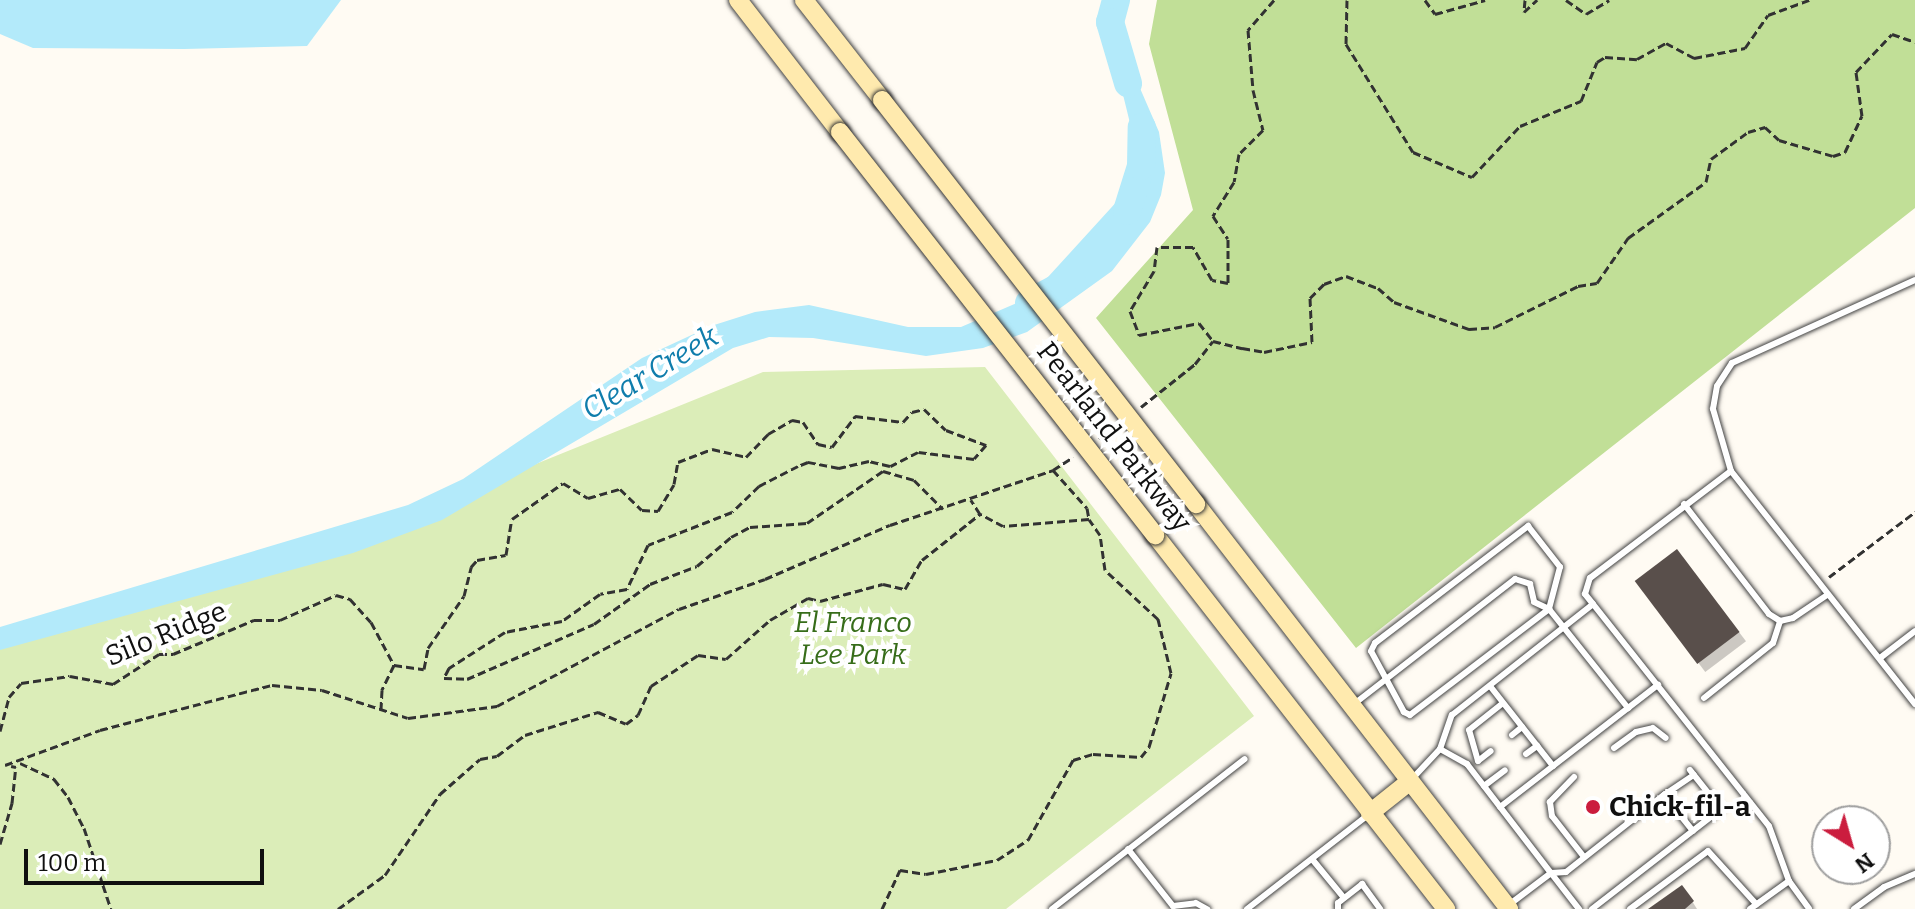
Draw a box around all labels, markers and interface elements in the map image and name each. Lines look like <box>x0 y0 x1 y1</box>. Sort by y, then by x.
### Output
water label: Clear Creek <box>575 318 725 428</box>
street label: Pearland Parkway <box>1030 335 1198 539</box>
street label: Silo Ridge <box>101 595 231 673</box>
park label: El Franco Lee Park <box>794 606 912 672</box>
place label: Chick-fil-a <box>1609 790 1751 824</box>
marker: Chick-fil-a <box>1584 798 1602 816</box>
north arrow <box>1811 805 1891 885</box>
scale bar <box>28 833 268 883</box>
text: N <box>1850 847 1879 879</box>
text: 100 m <box>38 849 106 877</box>

